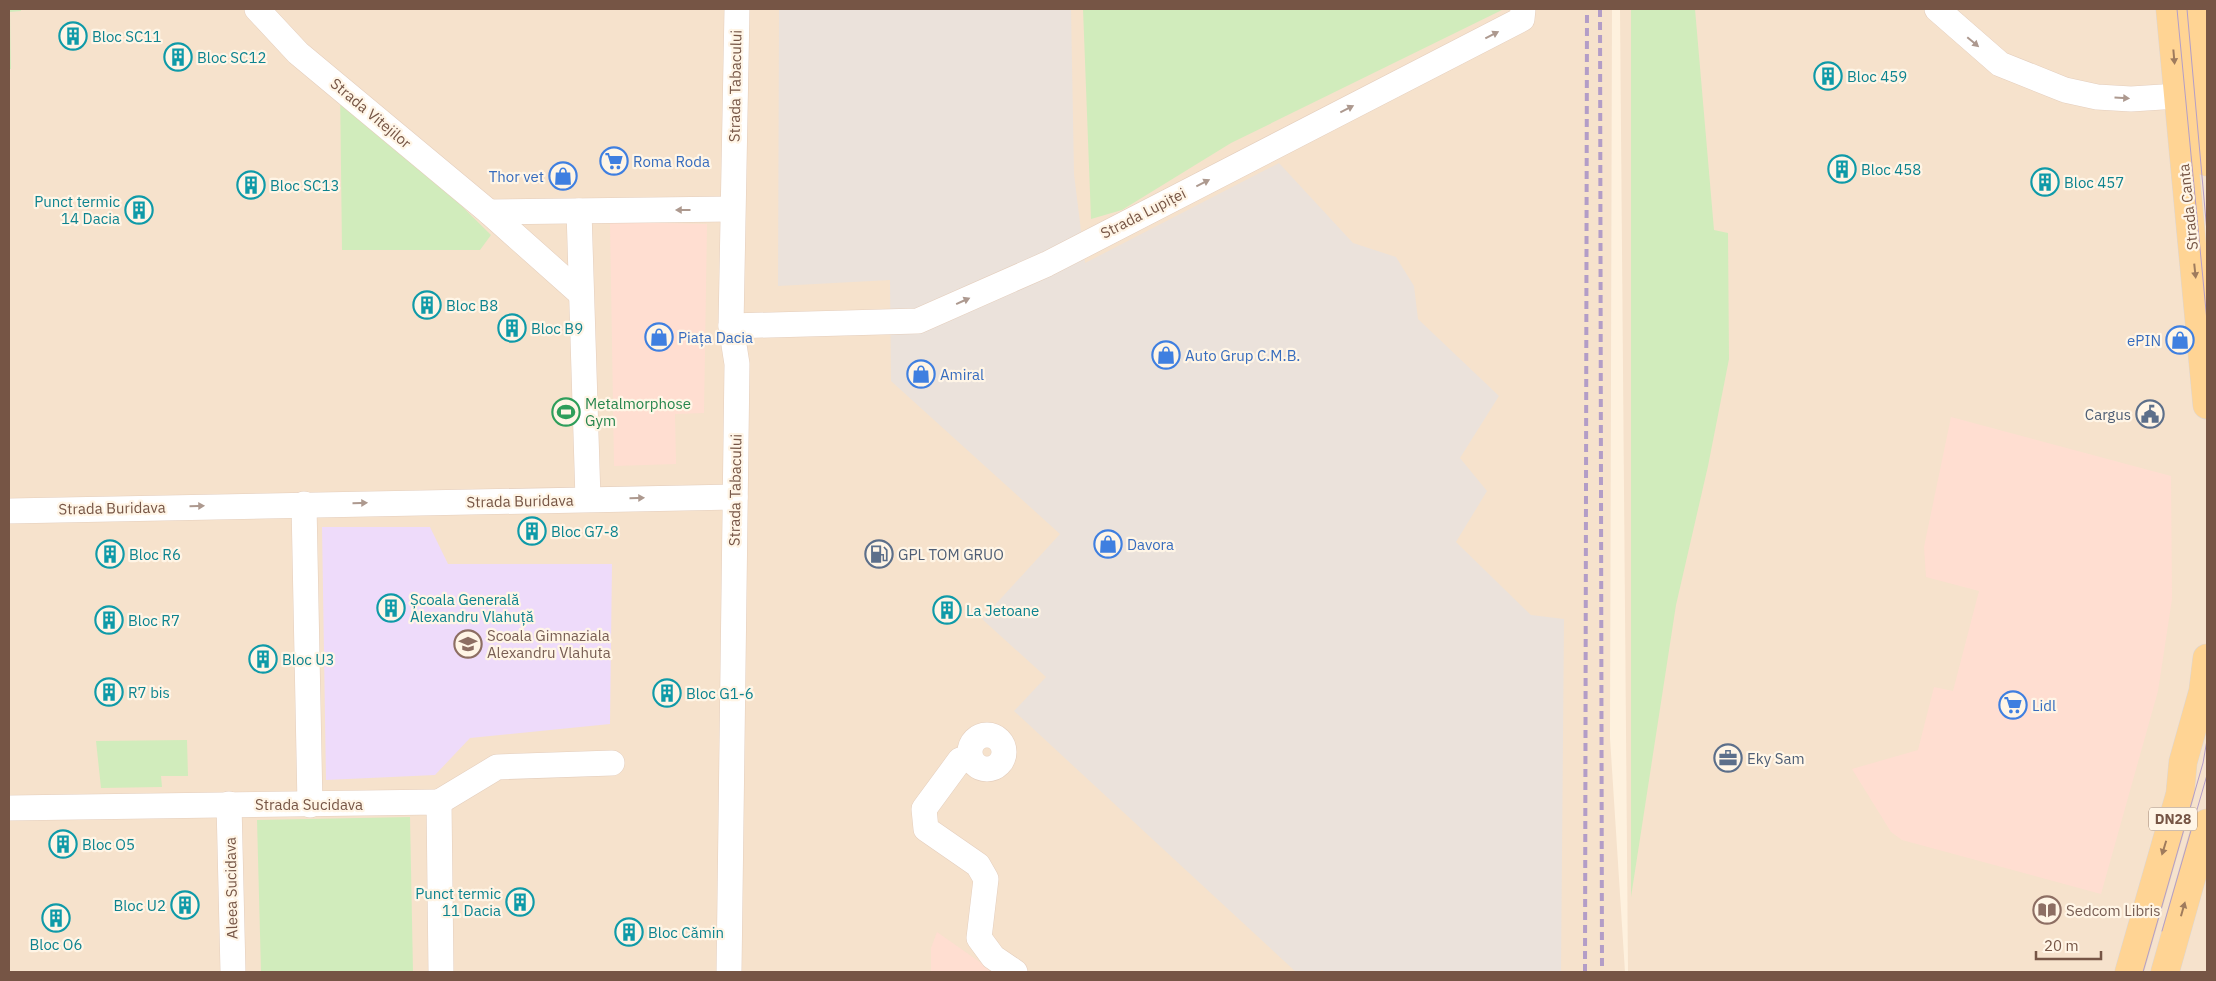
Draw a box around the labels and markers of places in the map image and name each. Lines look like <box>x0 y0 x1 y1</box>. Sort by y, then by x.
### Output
building icon: Bloc SC11 <box>58 21 88 51</box>
place label: Bloc SC11 <box>92 27 161 46</box>
building icon: Bloc SC12 <box>163 42 193 72</box>
place label: Bloc SC12 <box>197 48 266 67</box>
building icon: Bloc 459 <box>1813 61 1843 91</box>
place label: Bloc 459 <box>1847 67 1907 86</box>
supermarket icon: Roma Roda <box>599 146 629 176</box>
place label: Roma Roda <box>633 152 710 171</box>
building icon: Bloc 458 <box>1827 154 1857 184</box>
place label: Bloc 458 <box>1861 160 1921 179</box>
shop icon: Thor vet <box>548 161 578 191</box>
place label: Thor vet <box>489 167 544 186</box>
building icon: Bloc 457 <box>2030 167 2060 197</box>
building icon: Bloc SC13 <box>236 170 266 200</box>
place label: Bloc 457 <box>2064 173 2124 192</box>
place label: Bloc SC13 <box>270 176 339 195</box>
place label: Punct termic 14 Dacia <box>34 192 120 228</box>
building icon: Punct termic 14 Dacia <box>124 195 154 225</box>
building icon: Bloc B8 <box>412 290 442 320</box>
place label: Bloc B8 <box>446 296 498 315</box>
building icon: Bloc B9 <box>497 313 527 343</box>
place label: Bloc B9 <box>531 319 583 338</box>
shop icon: Piața Dacia <box>644 322 674 352</box>
shop icon: ePIN <box>2165 325 2195 355</box>
place label: Piața Dacia <box>678 328 753 347</box>
place label: ePIN <box>2127 331 2161 350</box>
shop icon: Auto Grup C.M.B. <box>1151 340 1181 370</box>
place label: Auto Grup C.M.B. <box>1185 346 1300 365</box>
shop icon: Amiral <box>906 359 936 389</box>
place label: Amiral <box>940 365 984 384</box>
place label: Metalmorphose Gym <box>585 394 691 430</box>
sports icon: Metalmorphose Gym <box>551 397 581 427</box>
public building icon: Cargus <box>2135 399 2165 429</box>
place label: Cargus <box>2085 405 2131 424</box>
building icon: Bloc G7-8 <box>517 516 547 546</box>
place label: Bloc G7-8 <box>551 522 619 541</box>
shop icon: Davora <box>1093 529 1123 559</box>
place label: Davora <box>1127 535 1174 554</box>
building icon: Bloc R6 <box>95 539 125 569</box>
fuel station icon: GPL TOM GRUO <box>864 539 894 569</box>
place label: Bloc R6 <box>129 545 181 564</box>
place label: GPL TOM GRUO <box>898 545 1004 564</box>
place label: Școala Generală Alexandru Vlahuță <box>410 590 534 626</box>
building icon: Școala Generală Alexandru Vlahuță <box>376 593 406 623</box>
building icon: La Jetoane <box>932 595 962 625</box>
place label: La Jetoane <box>966 601 1039 620</box>
building icon: Bloc R7 <box>94 605 124 635</box>
place label: Bloc R7 <box>128 611 180 630</box>
place label: Scoala Gimnaziala Alexandru Vlahuta <box>487 626 611 662</box>
school or university icon: Scoala Gimnaziala Alexandru Vlahuta <box>453 629 483 659</box>
building icon: Bloc U3 <box>248 644 278 674</box>
place label: Bloc U3 <box>282 650 335 669</box>
building icon: R7 bis <box>94 677 124 707</box>
building icon: Bloc G1-6 <box>652 678 682 708</box>
place label: R7 bis <box>128 683 170 702</box>
place label: Bloc G1-6 <box>686 684 754 703</box>
supermarket icon: Lidl <box>1998 690 2028 720</box>
place label: Lidl <box>2032 696 2056 715</box>
office icon: Eky Sam <box>1713 743 1743 773</box>
place label: Eky Sam <box>1747 749 1805 768</box>
building icon: Bloc O5 <box>48 829 78 859</box>
place label: Bloc O5 <box>82 835 135 854</box>
place label: Punct termic 11 Dacia <box>415 884 501 920</box>
building icon: Punct termic 11 Dacia <box>505 887 535 917</box>
building icon: Bloc U2 <box>170 890 200 920</box>
library icon: Sedcom Libris <box>2032 895 2062 925</box>
place label: Bloc U2 <box>113 896 166 915</box>
place label: Sedcom Libris <box>2066 901 2161 920</box>
building icon: Bloc O6 <box>41 903 71 933</box>
building icon: Bloc Cămin <box>614 917 644 947</box>
place label: Bloc Cămin <box>648 923 724 942</box>
place label: Bloc O6 <box>30 935 82 954</box>

